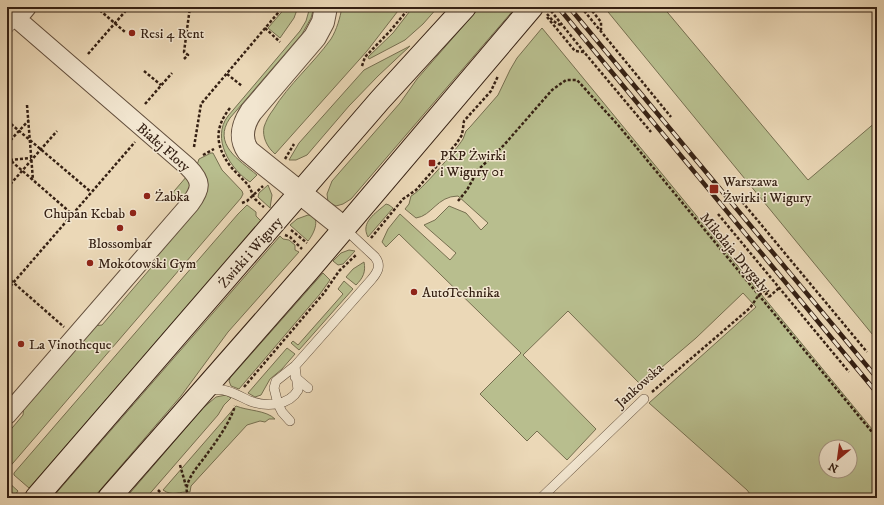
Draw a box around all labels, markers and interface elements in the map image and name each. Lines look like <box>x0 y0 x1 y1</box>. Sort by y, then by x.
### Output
place label: Resi 4 Rent <box>140 25 205 43</box>
marker: Resi 4 Rent <box>127 28 137 38</box>
street label: Białej Floty <box>133 120 194 176</box>
place label: PKP Żwirki i Wigury 01 <box>440 147 506 181</box>
marker: PKP Żwirki i Wigury 01 <box>427 158 437 168</box>
place label: Warszawa Żwirki i Wigury <box>722 173 812 207</box>
marker: Warszawa Żwirki i Wigury <box>708 183 720 195</box>
place label: Żabka <box>155 188 189 206</box>
marker: Żabka <box>142 191 152 201</box>
place label: Chupan Kebab <box>44 205 125 223</box>
marker: Chupan Kebab <box>128 208 138 218</box>
street label: Mikołaja Drygały <box>696 209 773 296</box>
street label: Żwirki i Wigury <box>215 213 287 292</box>
marker: Blossombar <box>115 223 125 233</box>
place label: Blossombar <box>88 235 153 253</box>
place label: Mokotowski Gym <box>98 255 197 273</box>
marker: Mokotowski Gym <box>85 258 95 268</box>
place label: AutoTechnika <box>422 284 500 302</box>
marker: AutoTechnika <box>409 287 419 297</box>
place label: La Vinotheque <box>29 336 112 354</box>
marker: La Vinotheque <box>16 339 26 349</box>
street label: Jankowska <box>610 359 668 413</box>
north arrow <box>818 439 858 479</box>
text: N <box>826 459 841 475</box>

